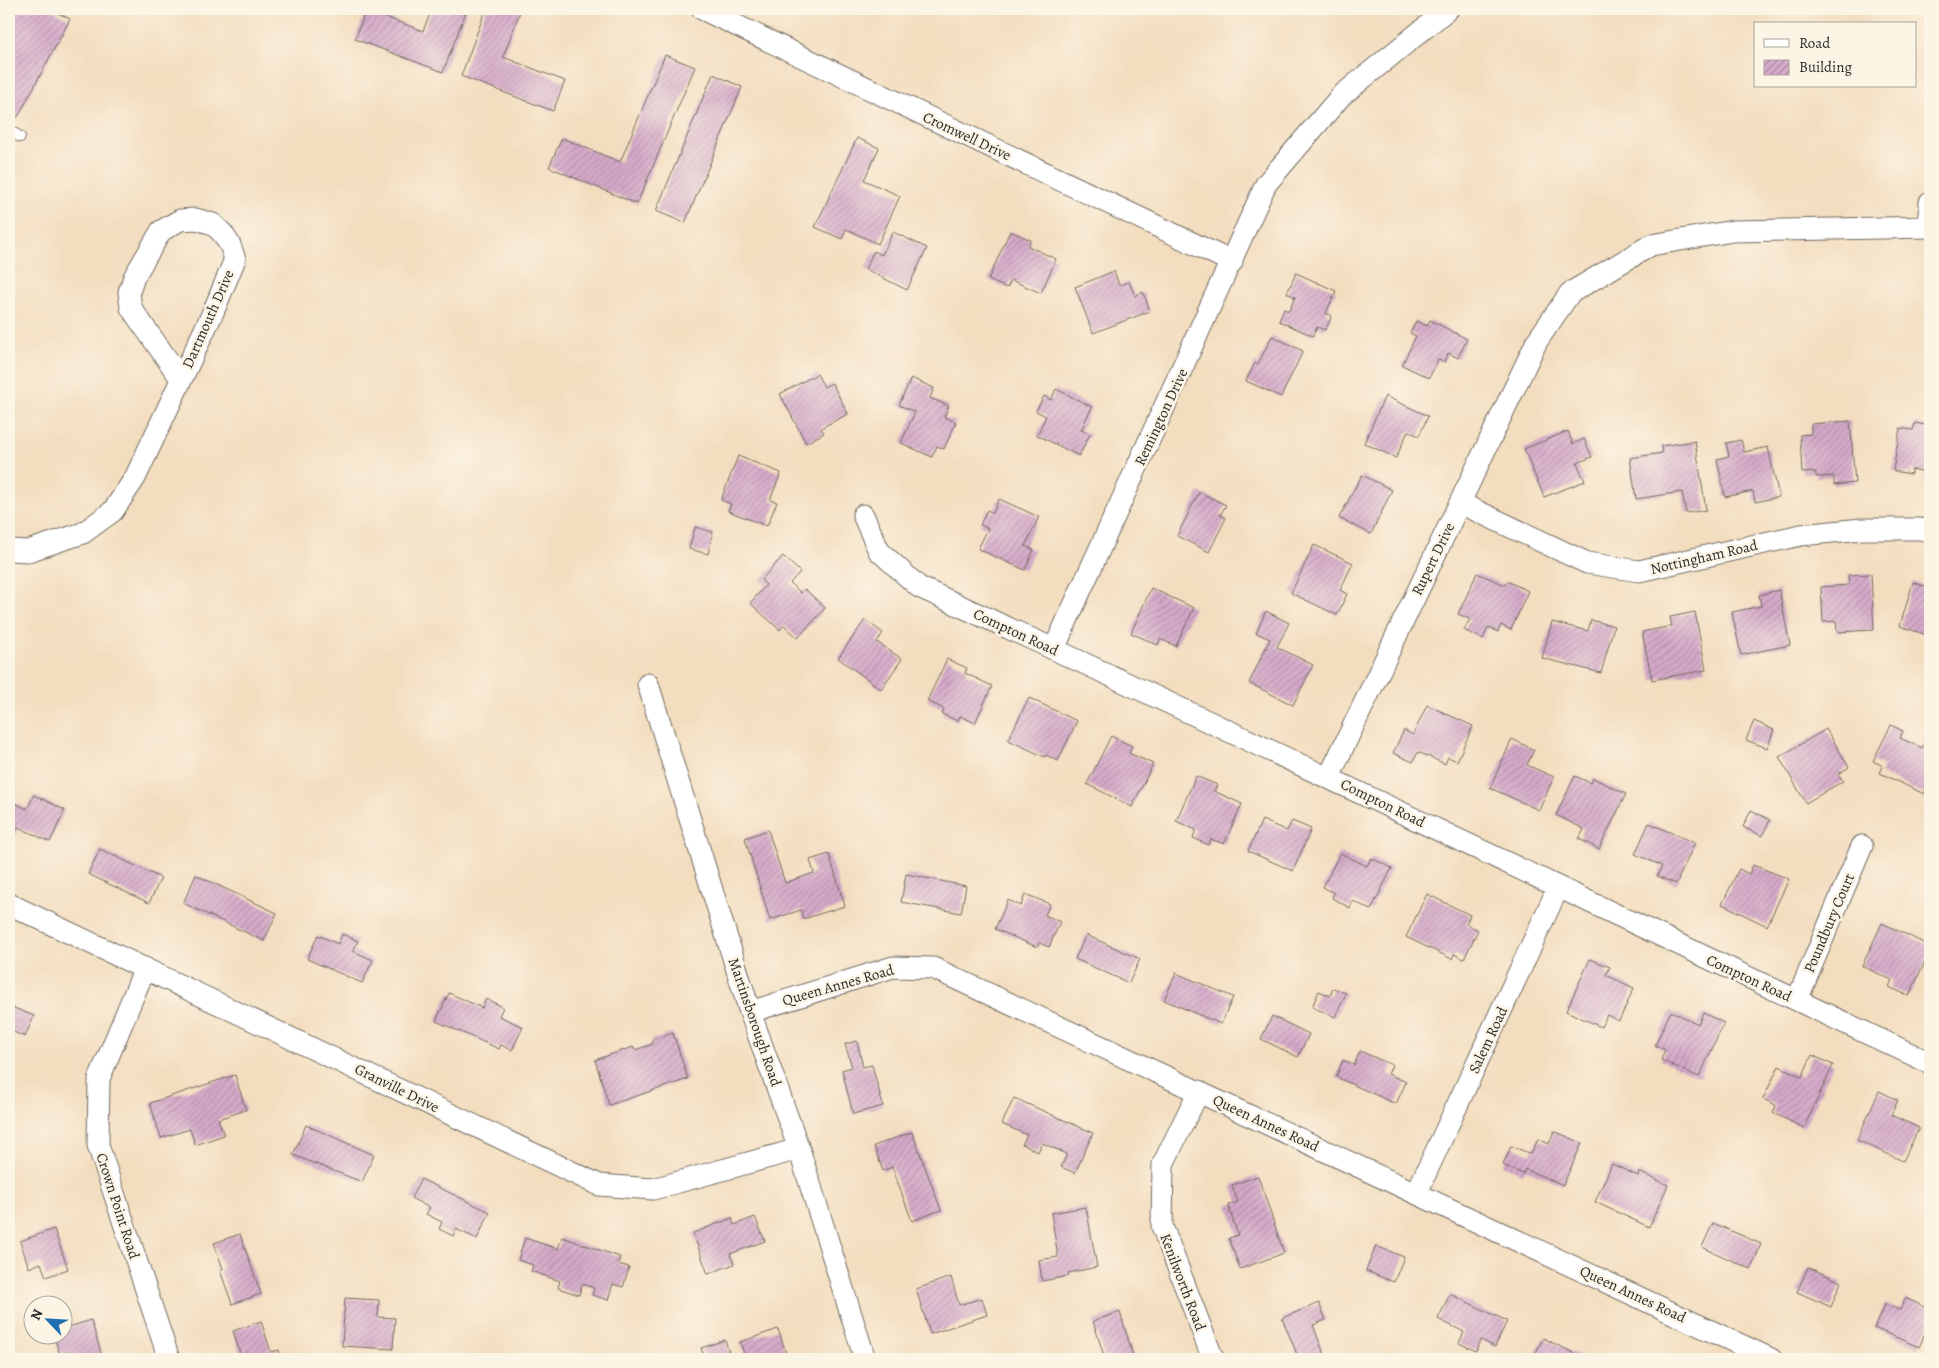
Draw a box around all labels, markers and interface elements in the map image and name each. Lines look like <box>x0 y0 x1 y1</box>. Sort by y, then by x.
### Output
legend <box>1754 22 1916 88</box>
text: Road <box>1799 33 1831 53</box>
text: Building <box>1799 57 1852 77</box>
street label: Cromwell Drive <box>920 107 1015 165</box>
street label: Dartmouth Drive <box>177 266 239 371</box>
street label: Remington Drive <box>1130 365 1192 469</box>
street label: Rupert Drive <box>1407 519 1459 599</box>
street label: Nottingham Road <box>1648 535 1761 579</box>
street label: Compton Road <box>970 604 1063 661</box>
street label: Compton Road <box>1337 774 1429 833</box>
street label: Poundbury Court <box>1799 870 1859 976</box>
street label: Compton Road <box>1703 950 1796 1007</box>
street label: Martinsborough Road <box>724 955 787 1090</box>
street label: Queen Annes Road <box>780 959 897 1010</box>
street label: Salem Road <box>1464 1002 1513 1077</box>
street label: Granville Drive <box>351 1059 443 1117</box>
street label: Queen Annes Road <box>1210 1090 1323 1157</box>
street label: Crown Point Road <box>91 1150 145 1262</box>
street label: Kenilworth Road <box>1155 1231 1211 1334</box>
street label: Queen Annes Road <box>1577 1261 1690 1328</box>
north arrow <box>22 1296 72 1346</box>
text: N <box>26 1306 47 1323</box>

